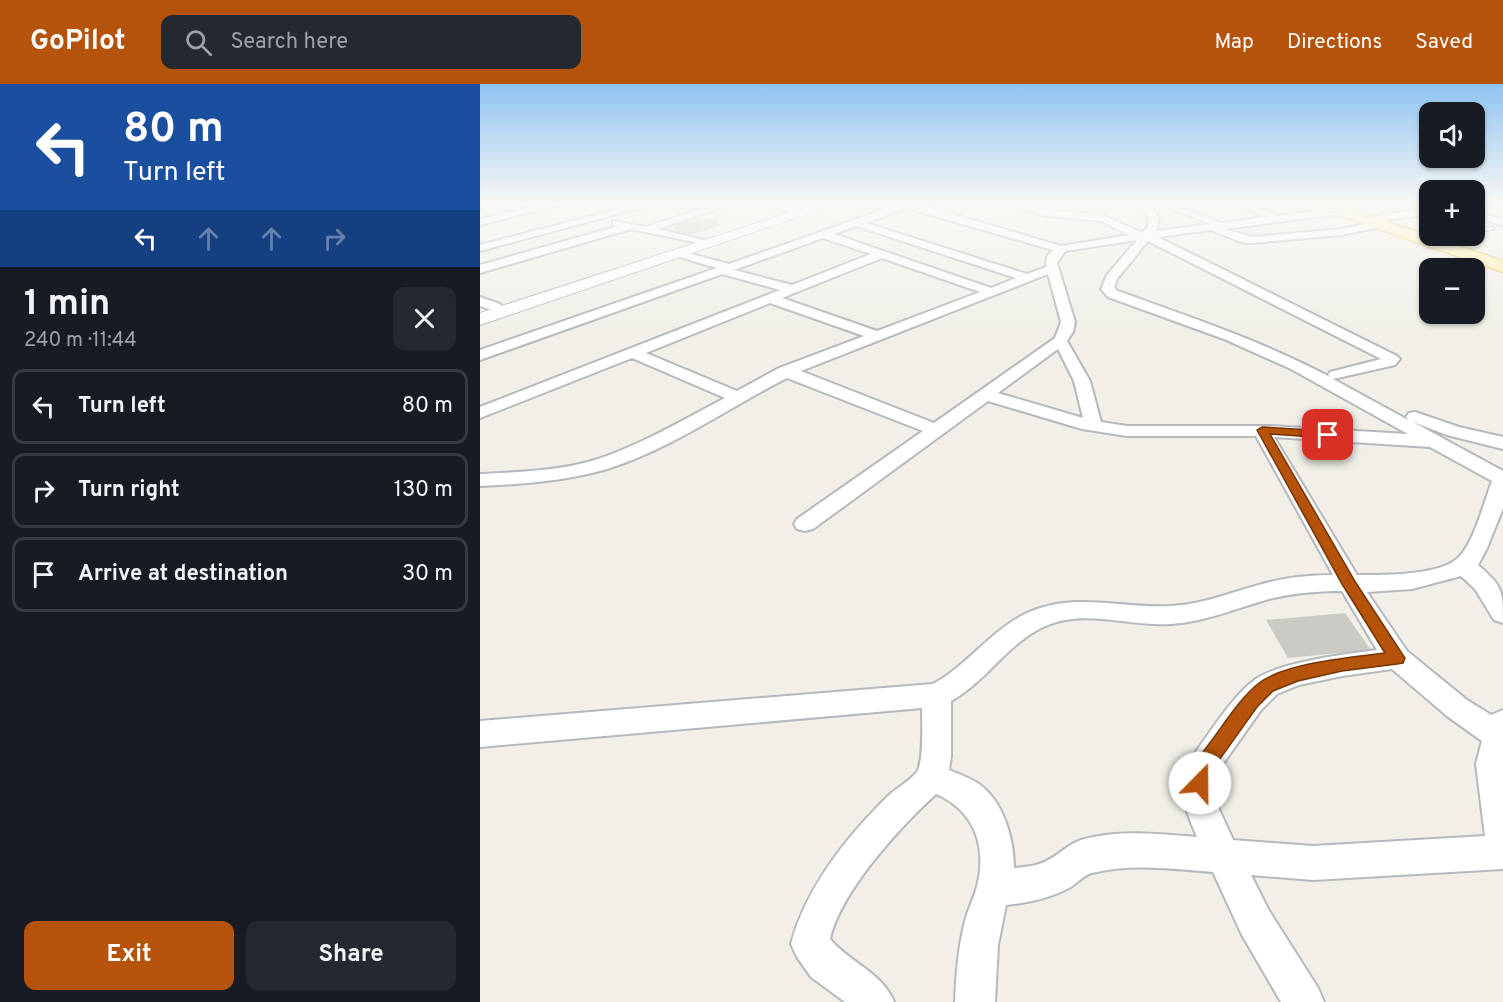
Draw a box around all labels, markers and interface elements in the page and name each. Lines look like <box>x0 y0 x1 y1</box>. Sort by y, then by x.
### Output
search box <box>161 15 581 69</box>
text: GoPilot <box>30 24 125 60</box>
icon: search <box>182 26 215 59</box>
text: Search here <box>230 29 348 56</box>
text: Map <box>1214 29 1254 56</box>
text: Directions <box>1287 29 1382 56</box>
text: Saved <box>1415 29 1473 56</box>
map controls <box>1419 102 1485 324</box>
button: sound <box>1419 102 1485 168</box>
text: 80 m <box>123 104 224 157</box>
icon: left <box>24 108 102 186</box>
text: Turn left <box>123 156 225 190</box>
button: + <box>1419 180 1485 246</box>
icon: left <box>129 222 162 255</box>
icon: ahead <box>192 222 225 255</box>
icon: ahead <box>255 222 288 255</box>
icon: right <box>318 222 351 255</box>
button: − <box>1419 258 1485 324</box>
text: 1 min <box>24 282 110 328</box>
button: close <box>393 287 456 350</box>
text: 240 m · 11:44 <box>24 328 137 354</box>
icon: left <box>27 390 60 423</box>
text: Turn left <box>78 393 166 420</box>
text: 80 m <box>402 393 453 420</box>
pin <box>1302 409 1353 460</box>
icon: arrive <box>1311 418 1344 451</box>
icon: right <box>27 474 60 507</box>
text: Turn right <box>78 477 180 504</box>
text: 130 m <box>394 477 453 504</box>
icon: arrive <box>27 558 60 591</box>
text: Arrive at destination <box>78 561 288 588</box>
text: 30 m <box>402 561 453 588</box>
position arrow <box>1168 751 1232 815</box>
button: Exit <box>24 921 234 990</box>
button: Share <box>246 921 456 990</box>

